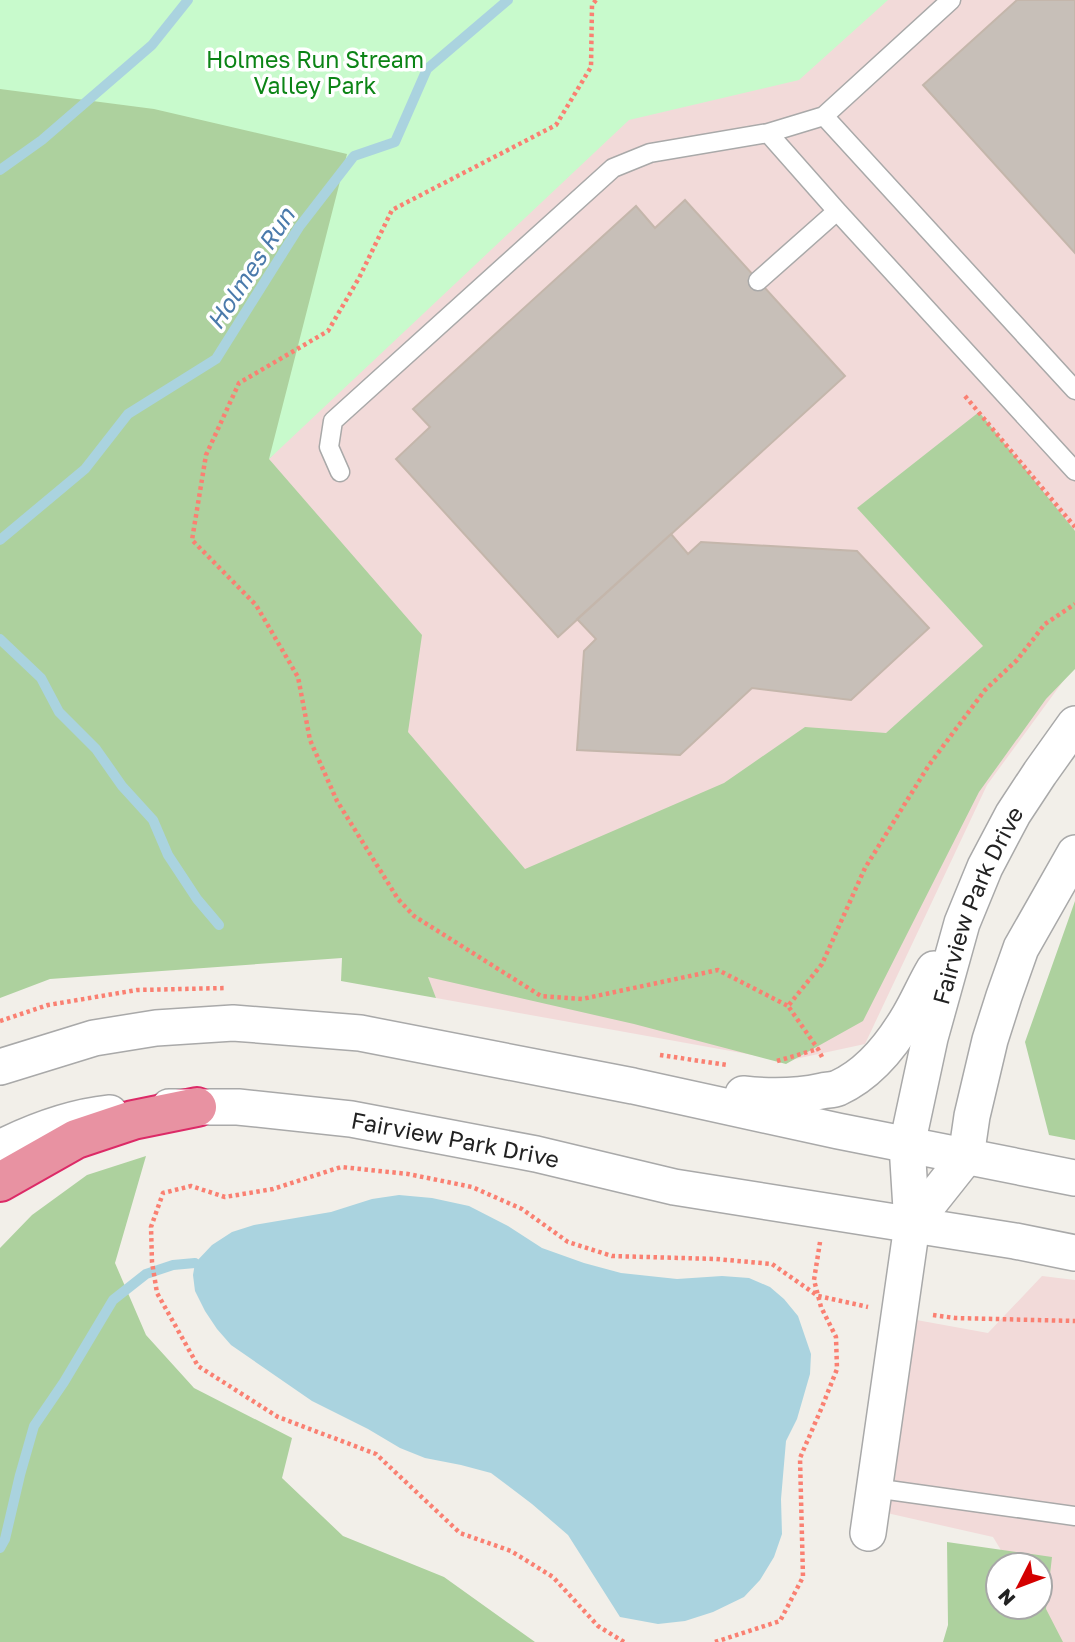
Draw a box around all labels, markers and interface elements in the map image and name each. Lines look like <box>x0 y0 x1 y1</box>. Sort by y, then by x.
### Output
park label: Holmes Run Stream Valley Park <box>206 45 424 99</box>
water label: Holmes Run <box>200 201 301 334</box>
street label: Fairview Park Drive <box>926 800 1029 1007</box>
street label: Fairview Park Drive <box>349 1105 562 1173</box>
north arrow <box>984 1551 1054 1621</box>
text: N <box>993 1585 1019 1611</box>

